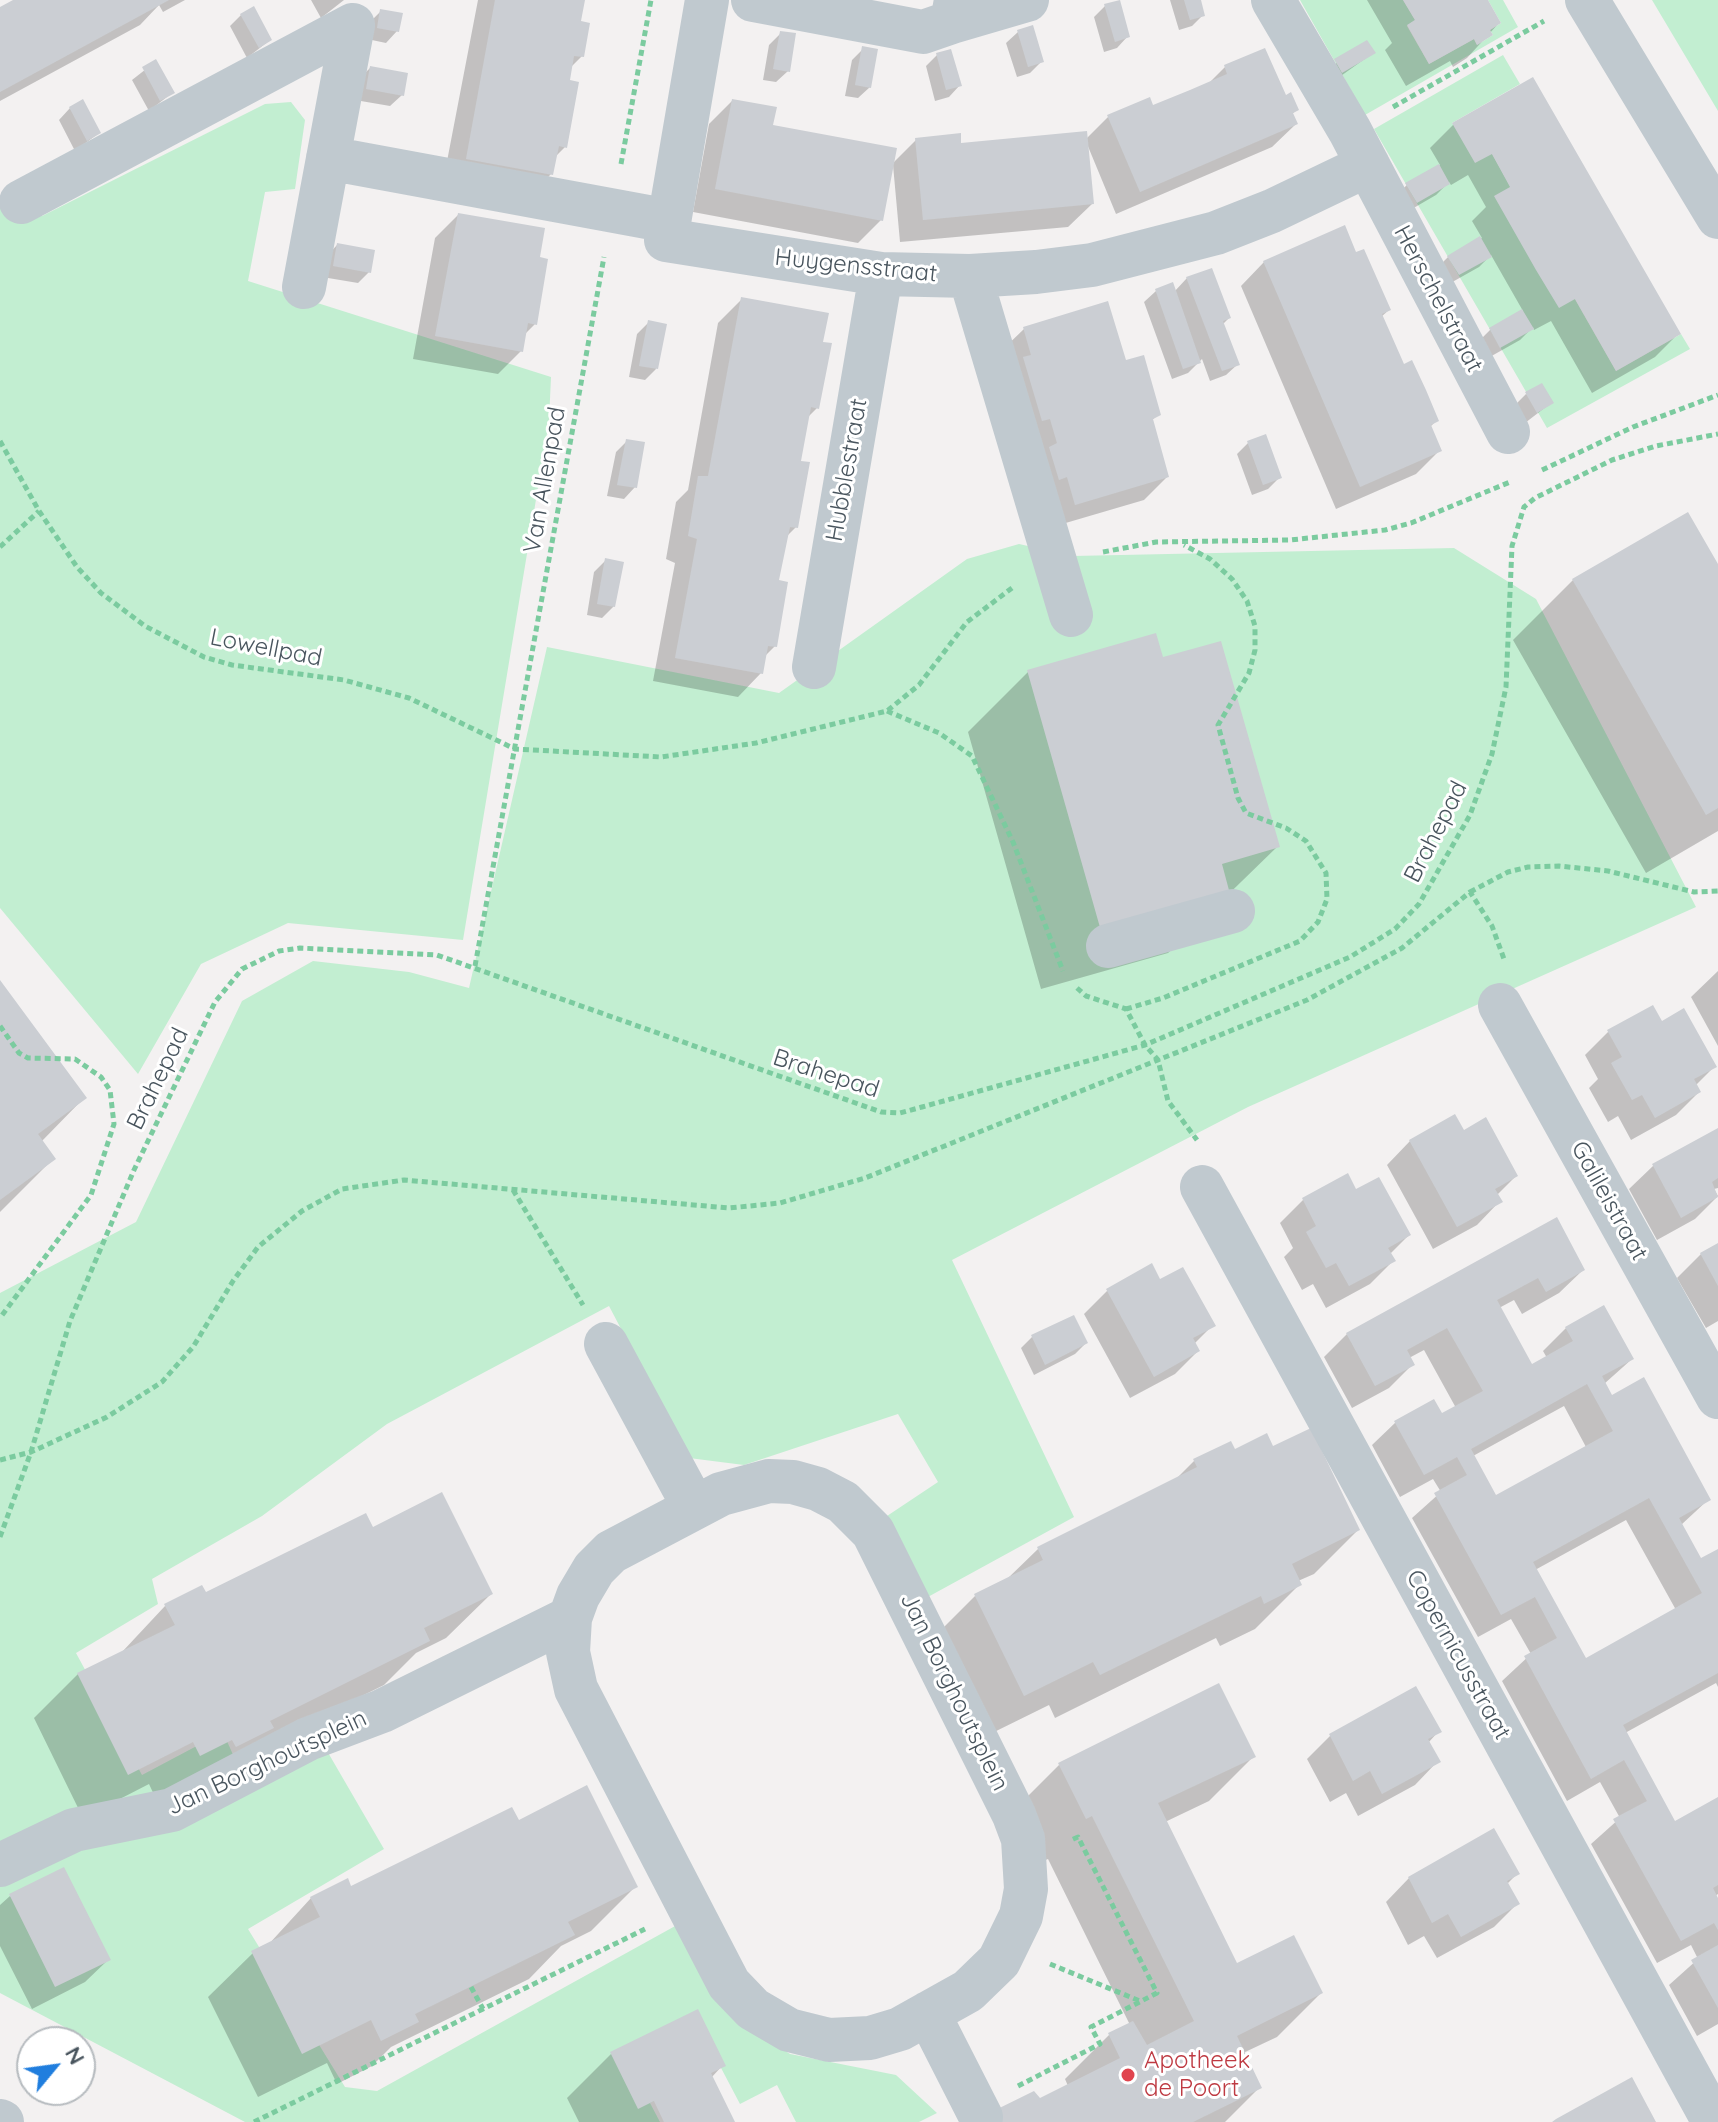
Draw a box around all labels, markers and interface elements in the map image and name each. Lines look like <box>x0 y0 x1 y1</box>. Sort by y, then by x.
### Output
street label: Herschelstraat <box>1387 221 1489 377</box>
street label: Huygensstraat <box>773 243 939 289</box>
street label: Hubblestraat <box>820 396 874 544</box>
street label: Van Allenpad <box>518 405 572 555</box>
street label: Lowellpad <box>208 623 324 673</box>
street label: Brahepad <box>1398 776 1474 888</box>
street label: Brahepad <box>121 1023 195 1135</box>
street label: Brahepad <box>769 1043 883 1105</box>
street label: Galileistraat <box>1564 1136 1654 1266</box>
street label: Copernicusstraat <box>1399 1565 1517 1745</box>
street label: Jan Borghoutsplein <box>894 1588 1014 1796</box>
street label: Jan Borghoutsplein <box>163 1704 371 1822</box>
north arrow <box>16 2026 96 2106</box>
text: N <box>59 2041 91 2069</box>
place label: Apotheek de Poort <box>1144 2047 1250 2103</box>
marker: Apotheek de Poort <box>1119 2066 1137 2084</box>

